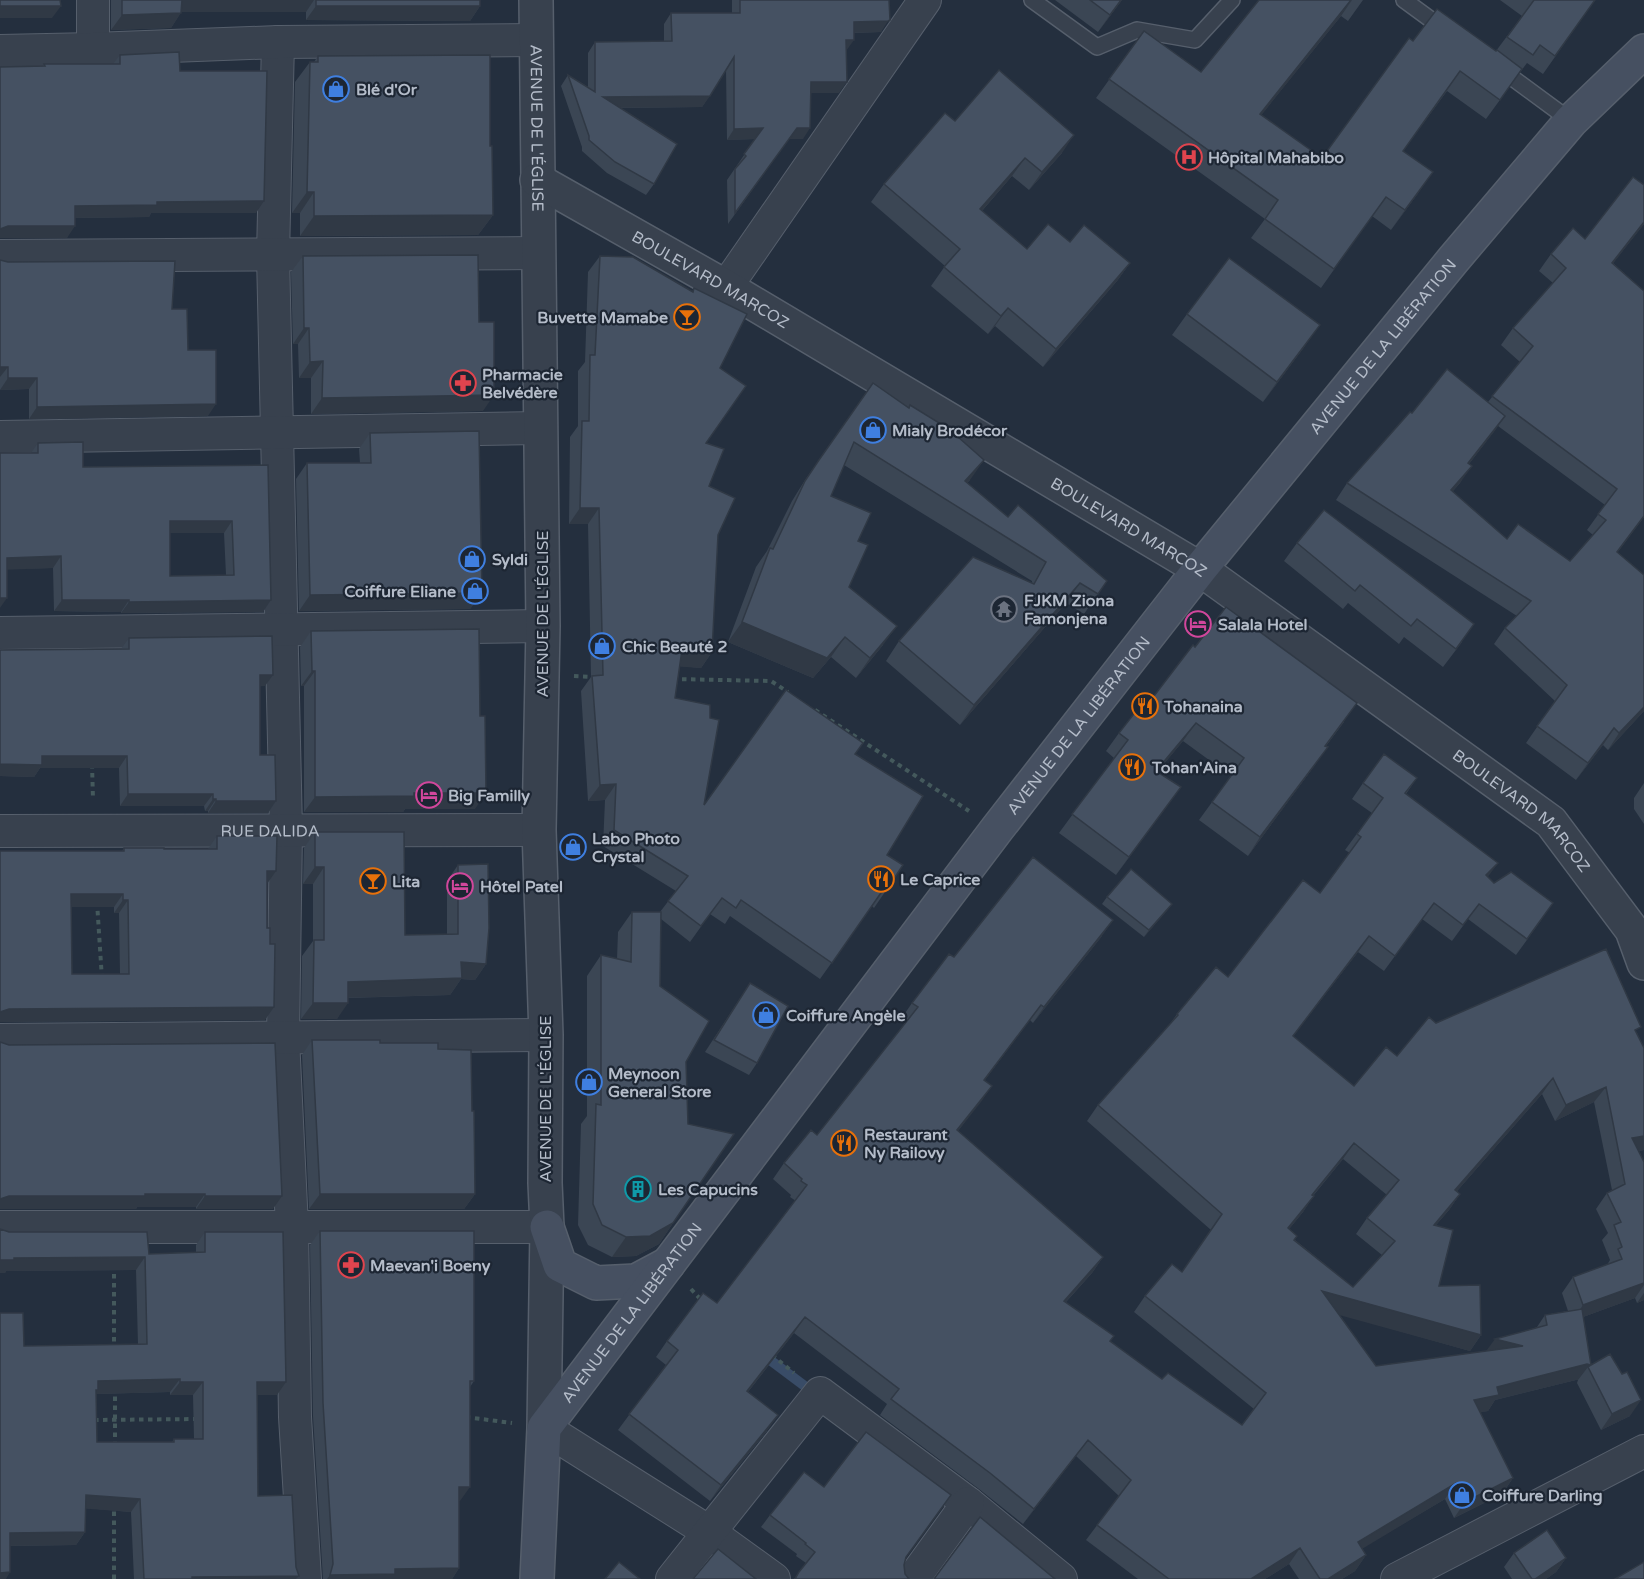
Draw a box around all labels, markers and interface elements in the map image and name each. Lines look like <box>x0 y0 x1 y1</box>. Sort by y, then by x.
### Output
street label: AVENUE DE L'ÉGLISE <box>525 44 547 212</box>
shop icon: Blé d'Or <box>321 74 351 104</box>
place label: Blé d'Or <box>356 80 418 100</box>
hospital icon: Hôpital Mahabibo <box>1174 142 1204 172</box>
place label: Hôpital Mahabibo <box>1208 148 1344 168</box>
street label: BOULEVARD MARCOZ <box>628 227 793 333</box>
street label: AVENUE DE LA LIBÉRATION <box>1305 255 1461 439</box>
bar icon: Buvette Mamabe <box>672 302 702 332</box>
place label: Buvette Mamabe <box>537 308 668 328</box>
place label: Pharmacie Belvédère <box>482 365 563 403</box>
pharmacy icon: Pharmacie Belvédère <box>448 368 478 398</box>
shop icon: Mialy Brodécor <box>858 415 888 445</box>
place label: Mialy Brodécor <box>892 421 1008 441</box>
street label: BOULEVARD MARCOZ <box>1047 473 1211 582</box>
street label: AVENUE DE L'ÉGLISE <box>533 530 553 698</box>
shop icon: Syldi <box>457 544 487 574</box>
place label: Syldi <box>492 550 528 570</box>
shop icon: Coiffure Eliane <box>460 576 490 606</box>
place label: Coiffure Eliane <box>344 582 456 602</box>
place label: FJKM Ziona Famonjena <box>1024 591 1114 629</box>
temple icon: FJKM Ziona Famonjena <box>989 594 1019 624</box>
hotel icon: Salala Hotel <box>1183 609 1213 639</box>
place label: Salala Hotel <box>1218 615 1308 635</box>
shop icon: Chic Beauté 2 <box>587 631 617 661</box>
street label: AVENUE DE LA LIBÉRATION <box>1003 632 1155 819</box>
place label: Chic Beauté 2 <box>622 637 728 657</box>
restaurant icon: Tohanaina <box>1130 691 1160 721</box>
place label: Tohanaina <box>1163 697 1243 717</box>
street label: BOULEVARD MARCOZ <box>1448 745 1594 876</box>
restaurant icon: Tohan'Aina <box>1117 752 1147 782</box>
place label: Tohan'Aina <box>1151 758 1237 778</box>
hotel icon: Big Familly <box>414 780 444 810</box>
place label: Big Familly <box>448 786 530 806</box>
street label: RUE DALIDA <box>220 821 320 842</box>
place label: Labo Photo Crystal <box>592 829 680 867</box>
shop icon: Labo Photo Crystal <box>558 832 588 862</box>
restaurant icon: Le Caprice <box>866 864 896 894</box>
bar icon: Lita <box>358 866 388 896</box>
place label: Le Caprice <box>900 870 980 890</box>
hotel icon: Hôtel Patel <box>445 871 475 901</box>
place label: Lita <box>392 872 420 892</box>
place label: Hôtel Patel <box>480 877 563 897</box>
shop icon: Coiffure Angèle <box>751 1000 781 1030</box>
place label: Coiffure Angèle <box>786 1006 906 1026</box>
street label: AVENUE DE L'ÉGLISE <box>536 1015 556 1183</box>
place label: Meynoon General Store <box>608 1064 711 1102</box>
shop icon: Meynoon General Store <box>574 1067 604 1097</box>
place label: Restaurant Ny Railovy <box>864 1125 949 1163</box>
restaurant icon: Restaurant Ny Railovy <box>829 1128 859 1158</box>
building icon: Les Capucins <box>623 1174 653 1204</box>
place label: Les Capucins <box>658 1180 758 1200</box>
street label: AVENUE DE LA LIBÉRATION <box>558 1219 707 1407</box>
pharmacy icon: Maevan'i Boeny <box>336 1250 366 1280</box>
place label: Maevan'i Boeny <box>370 1256 491 1276</box>
shop icon: Coiffure Darling <box>1447 1480 1477 1510</box>
place label: Coiffure Darling <box>1482 1486 1603 1506</box>

